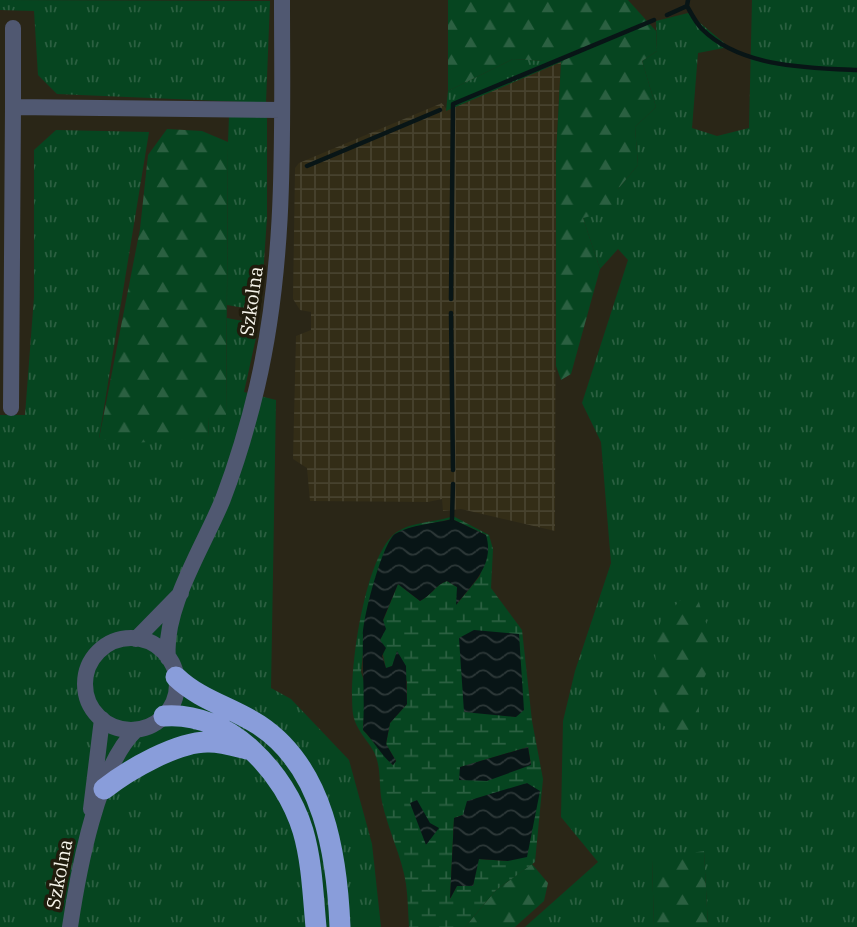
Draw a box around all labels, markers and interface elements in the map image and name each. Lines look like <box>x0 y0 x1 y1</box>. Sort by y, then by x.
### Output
street label: Szkolna <box>234 264 268 338</box>
street label: Szkolna <box>41 837 77 911</box>

